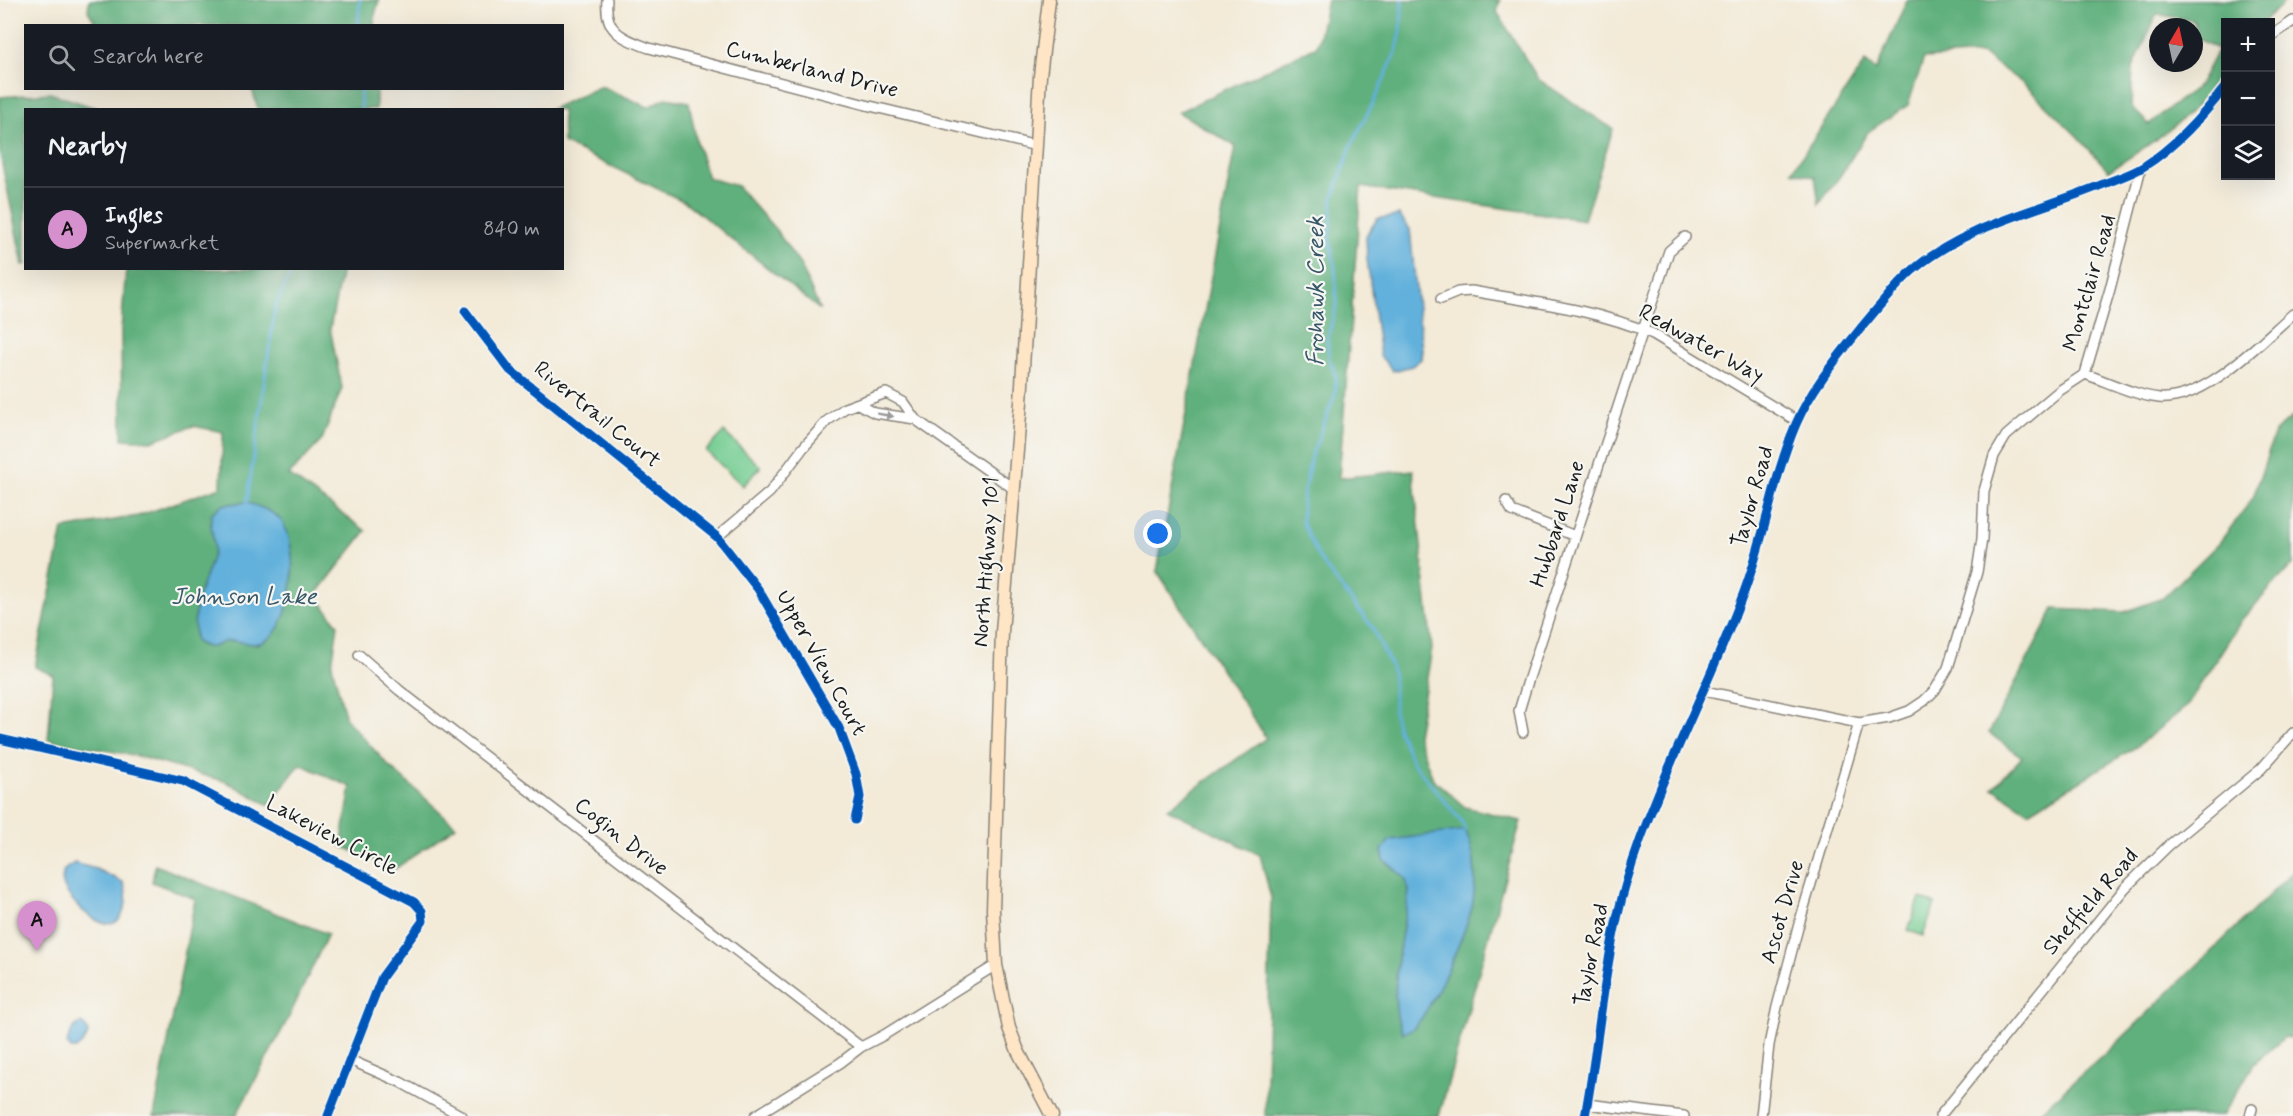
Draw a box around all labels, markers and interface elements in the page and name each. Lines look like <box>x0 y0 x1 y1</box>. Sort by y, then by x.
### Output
north arrow <box>2149 18 2203 72</box>
map controls <box>2221 18 2275 180</box>
button: + <box>2221 18 2275 72</box>
search box <box>24 24 564 90</box>
street label: Cumberland Drive <box>723 35 901 105</box>
icon: search <box>45 41 78 74</box>
text: Search here <box>93 43 204 71</box>
button: − <box>2221 72 2275 126</box>
button: layers <box>2221 126 2275 180</box>
text: Nearby <box>48 130 127 164</box>
text: Ingles <box>105 202 163 230</box>
street label: Montclair Road <box>2057 211 2123 355</box>
text: A <box>61 216 74 243</box>
text: 840 m <box>483 216 540 243</box>
water label: Frohawk Creek <box>1301 216 1332 366</box>
text: Supermarket <box>105 230 219 257</box>
street label: Redwater Way <box>1633 298 1769 390</box>
street label: Rivertrail Court <box>528 355 666 475</box>
one-way arrow <box>876 411 895 420</box>
street label: Taylor Road <box>1725 443 1781 551</box>
street label: Hubbard Lane <box>1524 457 1592 591</box>
street label: North Highway 101 <box>967 476 1010 648</box>
your location <box>1143 519 1172 548</box>
water label: Johnson Lake <box>171 582 318 613</box>
street label: Upper View Court <box>769 585 873 741</box>
street label: Lakeview Circle <box>261 789 403 883</box>
street label: Cogin Drive <box>566 791 674 885</box>
street label: Sheffield Road <box>2037 843 2145 961</box>
street label: Ascot Drive <box>1755 857 1811 967</box>
street label: Taylor Road <box>1568 901 1616 1009</box>
pin: A <box>18 902 57 951</box>

